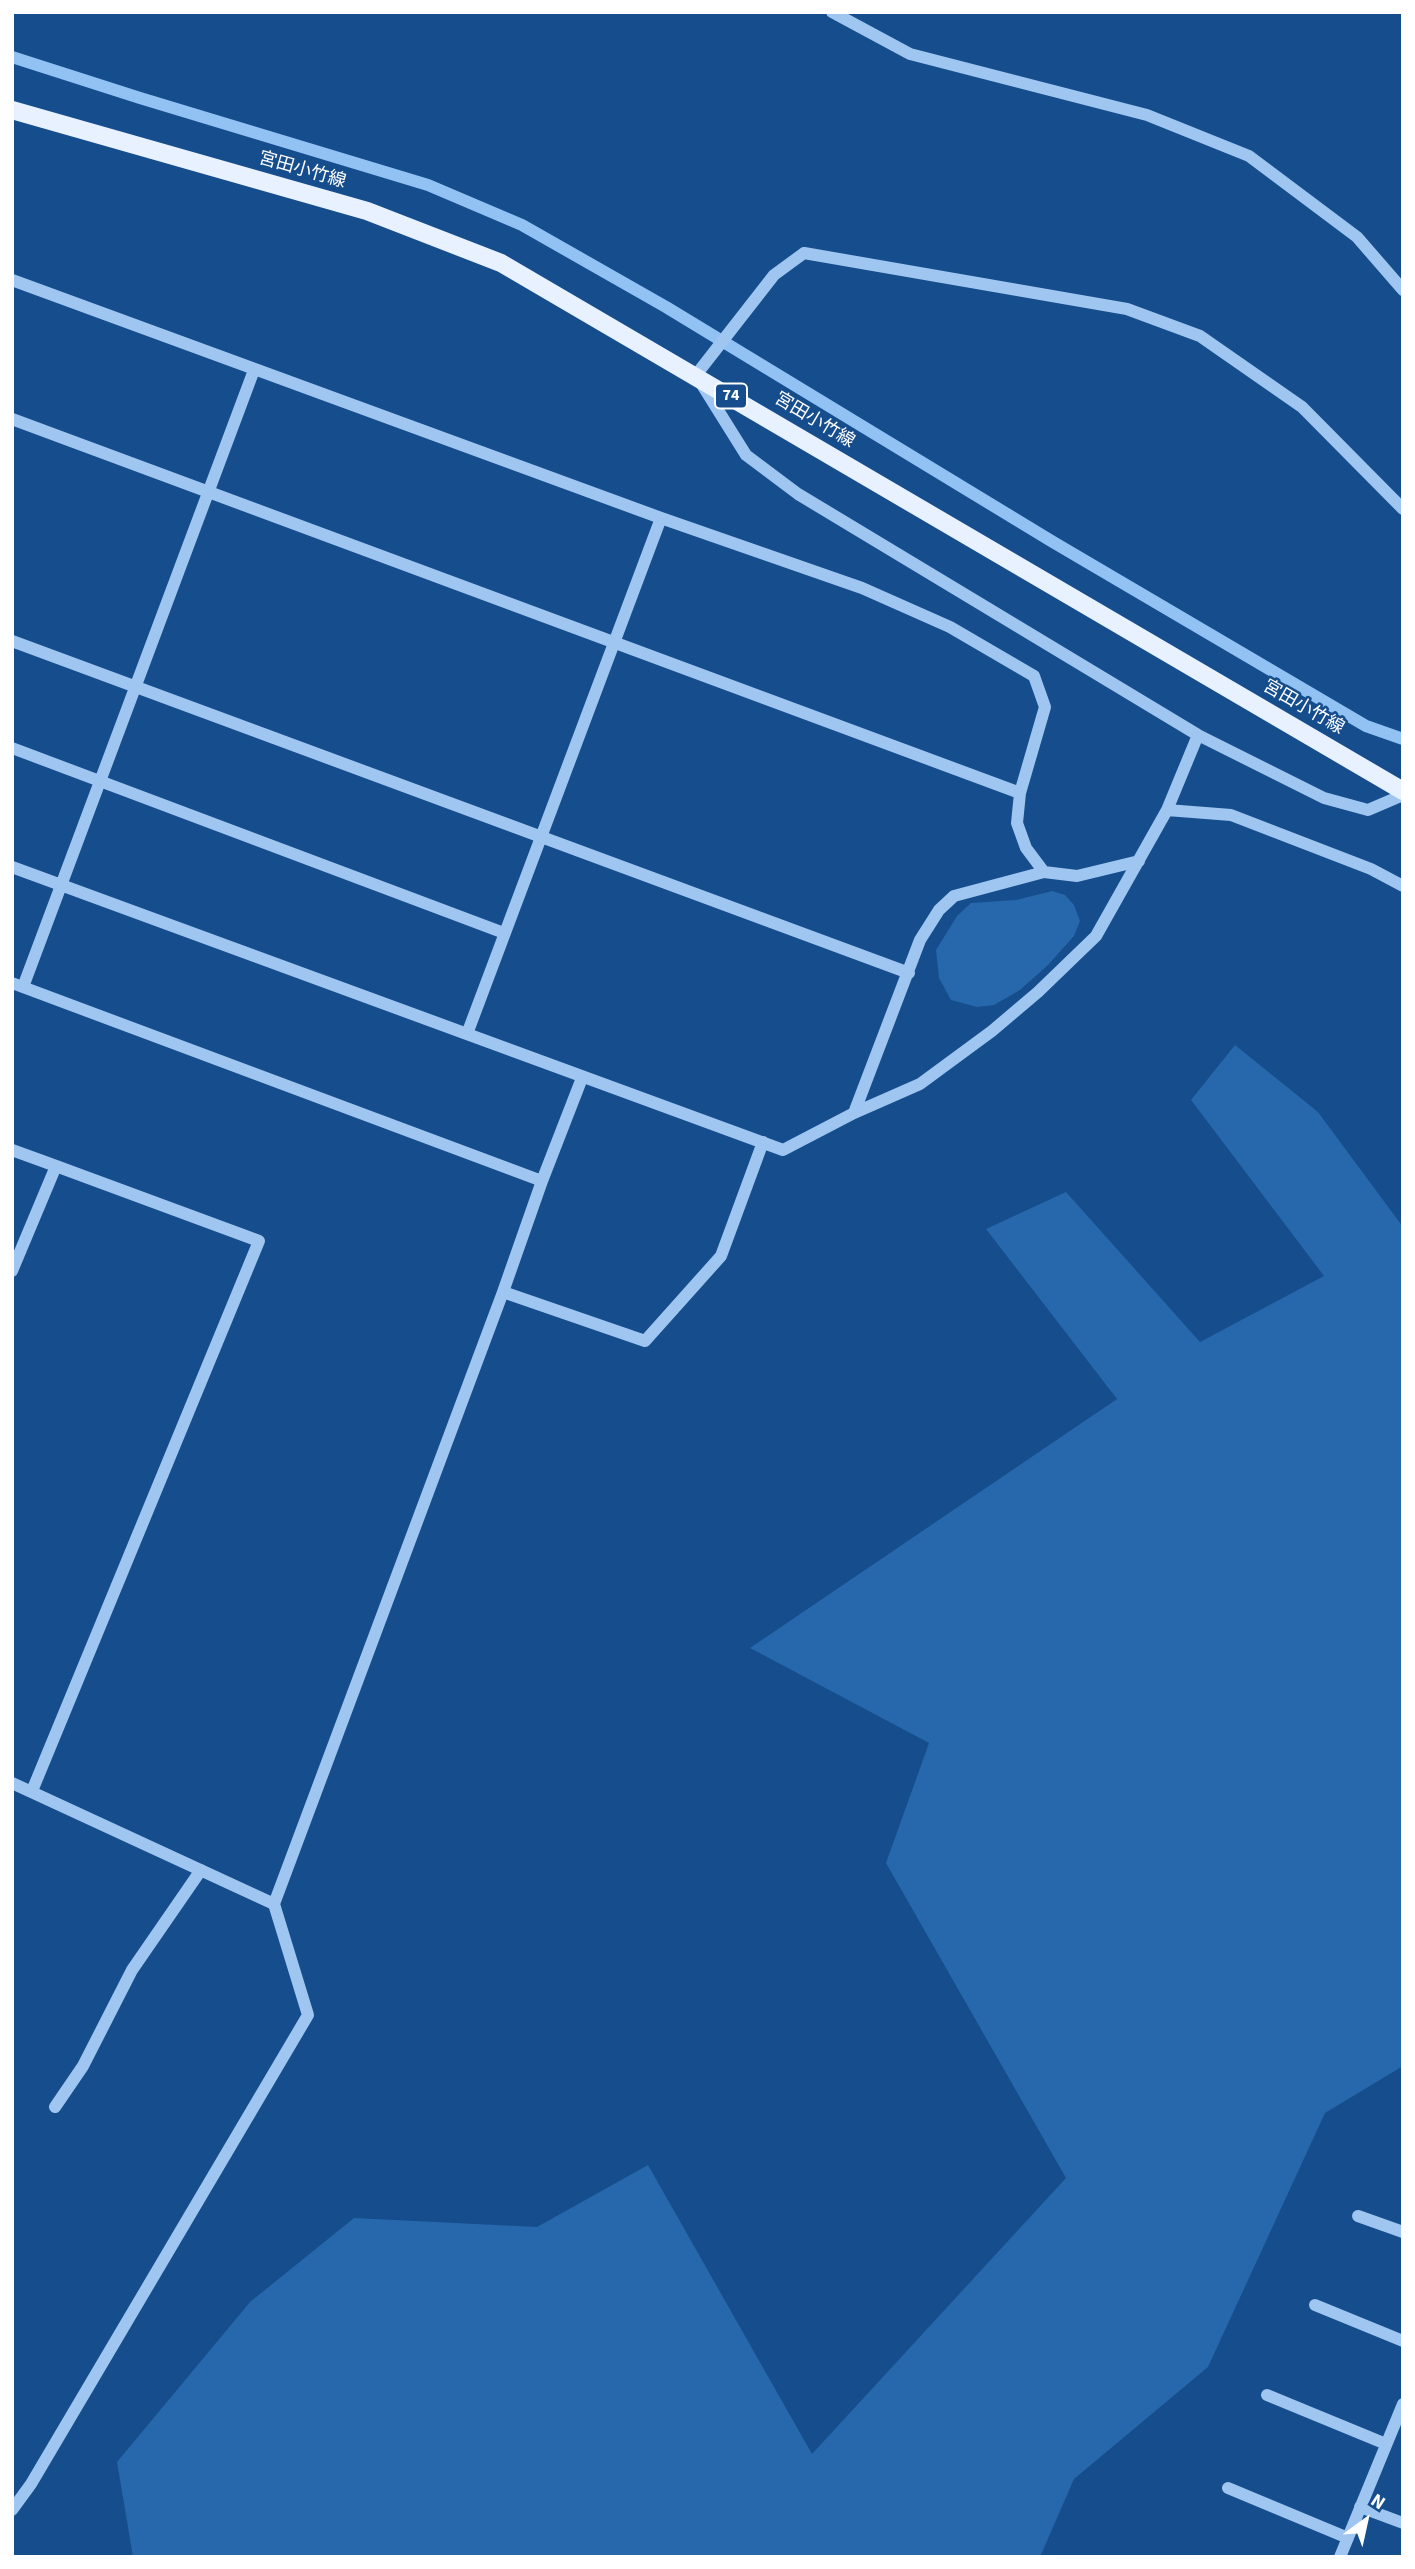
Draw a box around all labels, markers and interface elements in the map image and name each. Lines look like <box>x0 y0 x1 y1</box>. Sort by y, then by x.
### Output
street label: 宮田小竹線 <box>256 148 348 194</box>
road number: 74 <box>715 384 747 408</box>
street label: 宮田小竹線 <box>770 389 858 453</box>
street label: 宮田小竹線 <box>1259 676 1347 740</box>
north arrow <box>1331 2485 1401 2555</box>
text: N <box>1365 2487 1390 2517</box>

